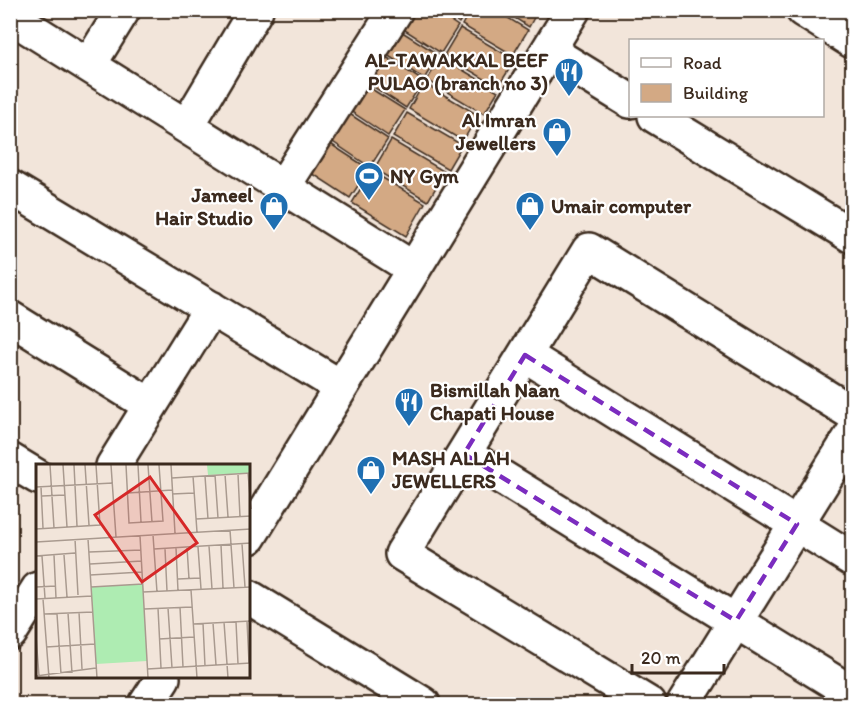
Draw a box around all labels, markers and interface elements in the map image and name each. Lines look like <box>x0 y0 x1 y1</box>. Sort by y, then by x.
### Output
legend <box>629 39 824 117</box>
place label: AL-TAWAKKAL BEEF PULAO (branch no 3) <box>364 48 549 96</box>
text: Road <box>683 52 722 74</box>
restaurant icon: AL-TAWAKKAL BEEF PULAO (branch no 3) <box>553 56 585 98</box>
text: Building <box>683 82 749 104</box>
place label: Al Imran Jewellers <box>455 108 537 155</box>
shop icon: Al Imran Jewellers <box>541 116 573 158</box>
sports icon: NY Gym <box>353 160 385 202</box>
place label: NY Gym <box>390 164 460 189</box>
place label: Jameel Hair Studio <box>155 183 253 230</box>
shop icon: Jameel Hair Studio <box>258 190 290 232</box>
shop icon: Umair computer <box>514 190 546 232</box>
place label: Umair computer <box>551 194 692 219</box>
place label: Bismillah Naan Chapati House <box>430 378 560 426</box>
restaurant icon: Bismillah Naan Chapati House <box>393 386 425 428</box>
place label: MASH ALLAH JEWELLERS <box>391 446 510 493</box>
shop icon: MASH ALLAH JEWELLERS <box>355 454 387 496</box>
inset map <box>36 464 250 679</box>
scale bar <box>632 637 724 675</box>
text: 20 m <box>641 647 681 669</box>

